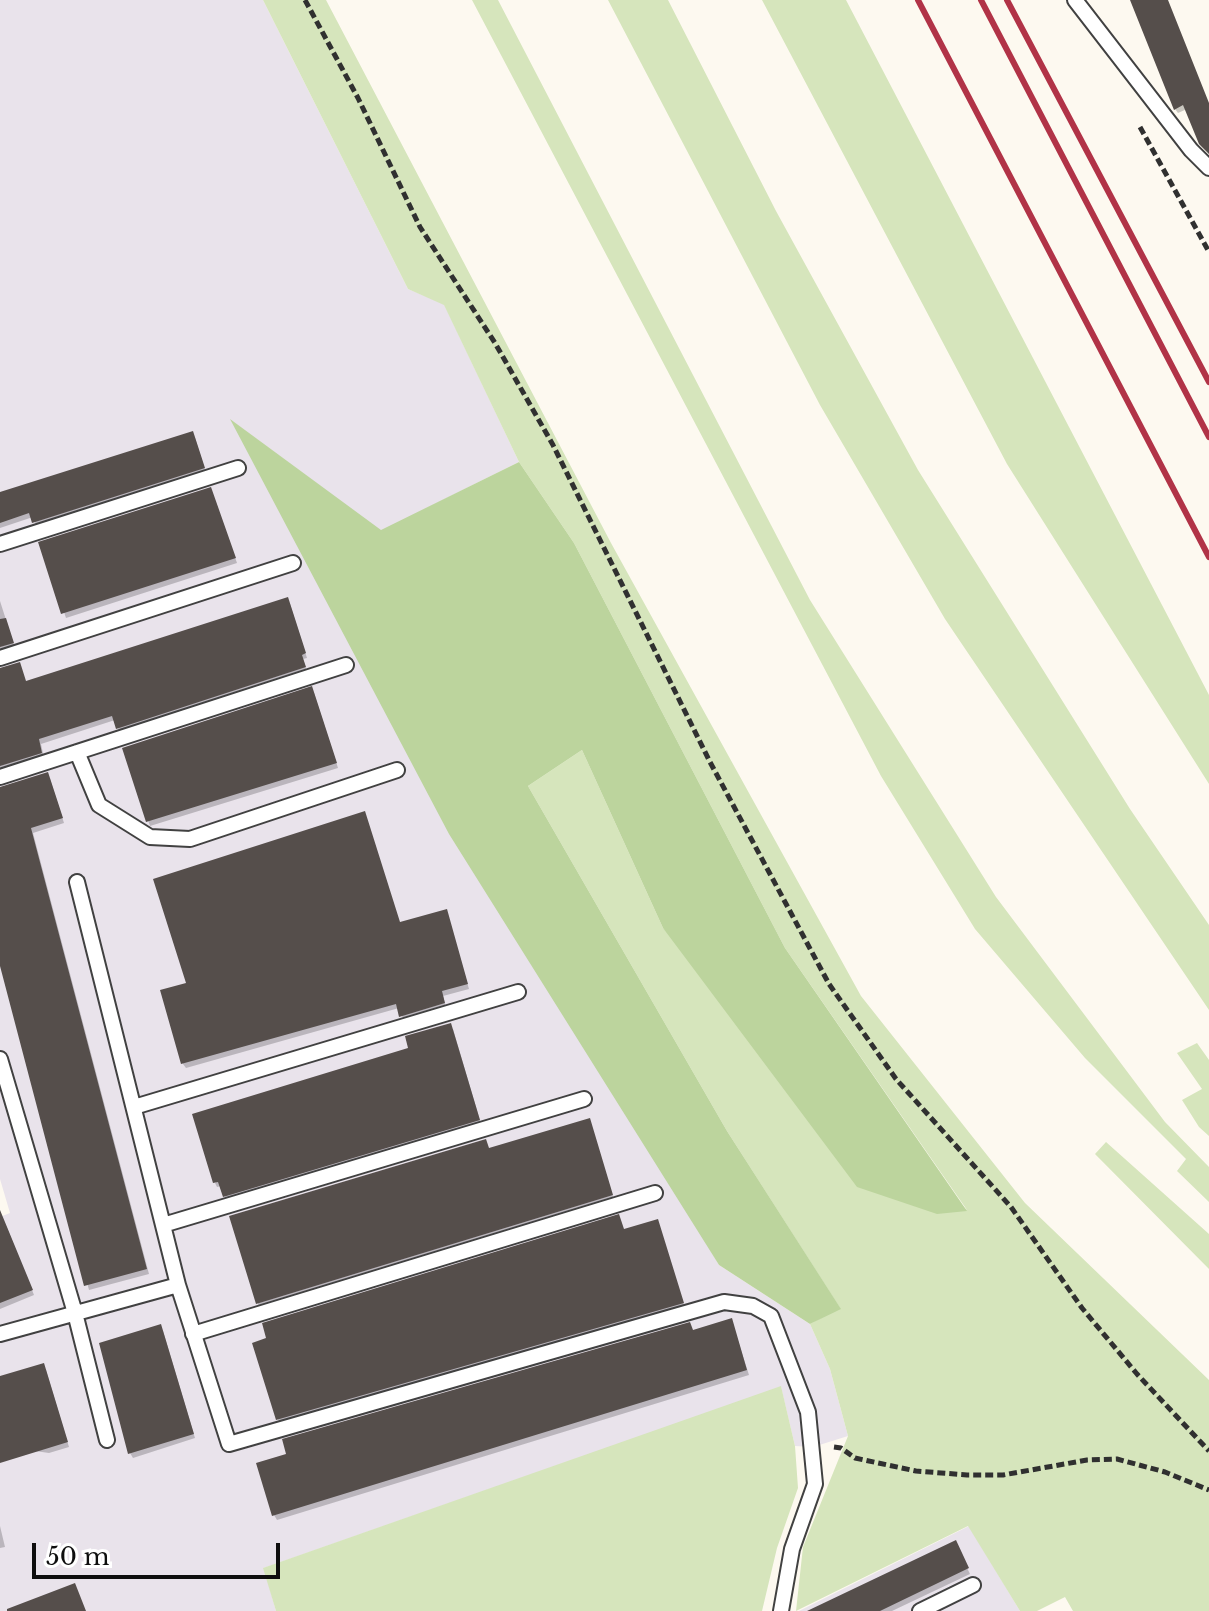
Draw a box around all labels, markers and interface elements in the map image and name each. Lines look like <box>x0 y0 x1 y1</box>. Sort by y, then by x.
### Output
scale bar <box>36 1527 284 1577</box>
text: 50 m <box>46 1542 109 1571</box>

